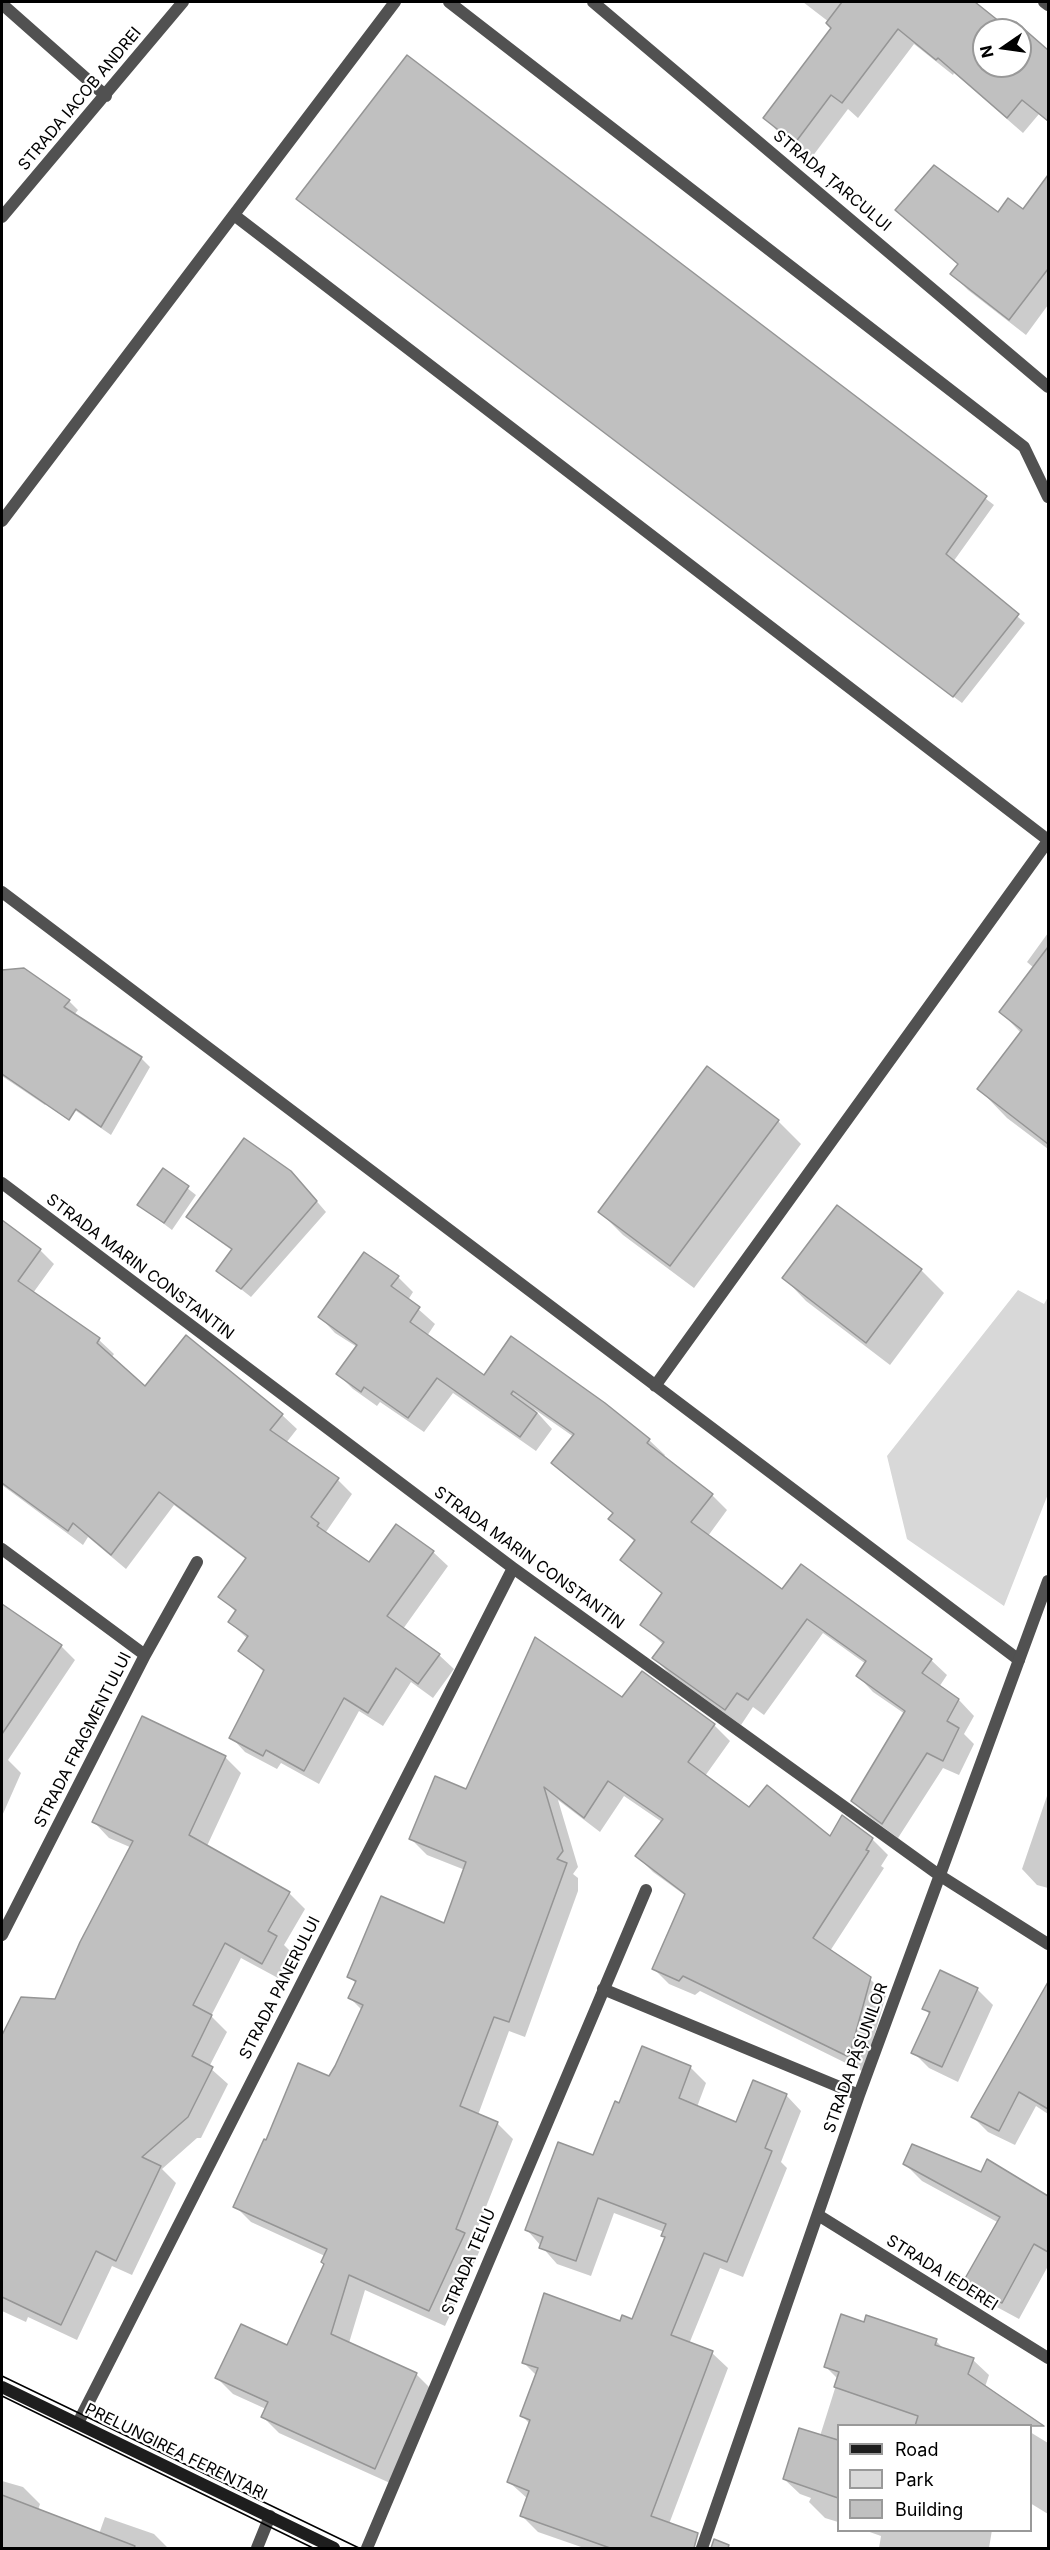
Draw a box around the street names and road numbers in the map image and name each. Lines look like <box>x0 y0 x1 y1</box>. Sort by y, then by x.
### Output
street label: STRADA IACOB ANDREI <box>14 24 146 174</box>
street label: STRADA ȚARCULUI <box>769 126 895 236</box>
street label: STRADA MARIN CONSTANTIN <box>42 1190 238 1344</box>
street label: STRADA MARIN CONSTANTIN <box>430 1483 628 1633</box>
street label: STRADA FRAGMENTULUI <box>30 1649 136 1831</box>
street label: STRADA PANERULUI <box>236 1913 324 2063</box>
street label: STRADA PĂȘUNILOR <box>820 1980 892 2136</box>
street label: STRADA TELIU <box>438 2206 500 2318</box>
street label: STRADA IEDEREI <box>883 2231 1001 2315</box>
street label: PRELUNGIREA FERENTARI <box>82 2399 270 2505</box>

